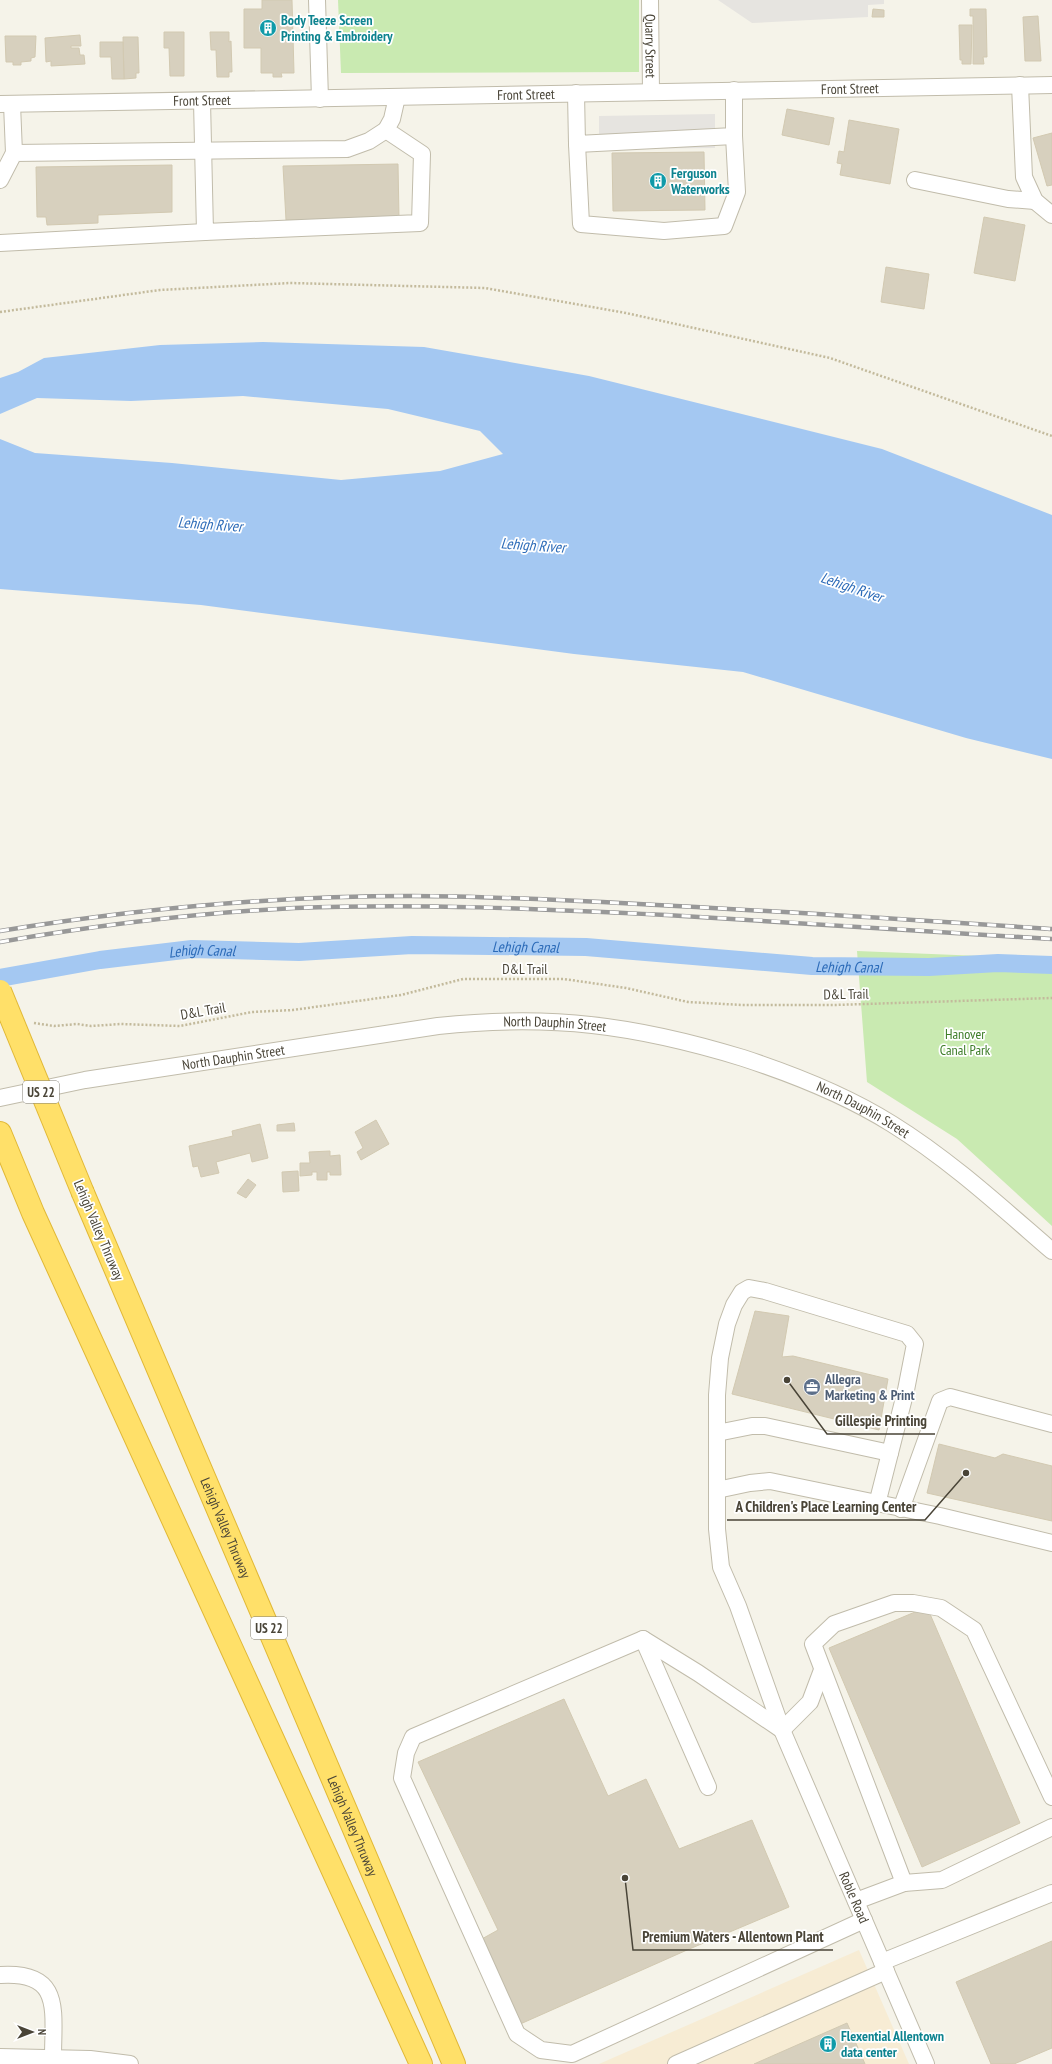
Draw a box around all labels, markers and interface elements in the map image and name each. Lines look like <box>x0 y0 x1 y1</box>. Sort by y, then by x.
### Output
place label: Body Teeze Screen Printing & Embroidery <box>281 11 393 45</box>
street label: Quarry Street <box>641 14 660 78</box>
building icon: Body Teeze Screen Printing & Embroidery <box>258 18 278 38</box>
street label: Front Street <box>821 79 879 98</box>
street label: Front Street <box>497 85 555 104</box>
street label: Front Street <box>173 91 231 110</box>
place label: Ferguson Waterworks <box>670 164 730 198</box>
building icon: Ferguson Waterworks <box>648 171 668 191</box>
water label: Lehigh River <box>177 512 245 536</box>
water label: Lehigh River <box>500 533 568 557</box>
water label: Lehigh River <box>818 568 887 607</box>
water label: Lehigh Canal <box>492 936 560 956</box>
water label: Lehigh Canal <box>167 939 237 961</box>
water label: Lehigh Canal <box>815 957 884 976</box>
street label: D&L Trail <box>502 960 548 978</box>
street label: D&L Trail <box>823 985 870 1003</box>
street label: D&L Trail <box>179 998 228 1024</box>
street label: North Dauphin Street <box>503 1012 608 1036</box>
park label: Hanover Canal Park <box>940 1025 991 1059</box>
street label: North Dauphin Street <box>181 1041 286 1074</box>
street label: North Dauphin Street <box>814 1077 913 1142</box>
road number: US 22 <box>23 1081 59 1103</box>
street label: Lehigh Valley Thruway <box>70 1177 129 1284</box>
place label: Allegra Marketing & Print <box>824 1370 915 1404</box>
office icon: Allegra Marketing & Print <box>802 1377 822 1397</box>
callout: Gillespie Printing <box>827 1407 935 1434</box>
text: Gillespie Printing <box>835 1411 927 1430</box>
street label: Lehigh Valley Thruway <box>196 1475 255 1582</box>
callout: A Children's Place Learning Center <box>727 1493 925 1520</box>
text: A Children's Place Learning Center <box>734 1497 917 1516</box>
road number: US 22 <box>251 1617 287 1639</box>
street label: Lehigh Valley Thruway <box>323 1773 382 1880</box>
street label: Roble Road <box>835 1869 873 1926</box>
callout: Premium Waters - Allentown Plant <box>633 1923 833 1950</box>
text: Premium Waters - Allentown Plant <box>642 1927 824 1946</box>
north arrow <box>12 2012 52 2052</box>
place label: Flexential Allentown data center <box>841 2027 944 2061</box>
text: N <box>35 2029 49 2035</box>
building icon: Flexential Allentown data center <box>818 2034 838 2054</box>

